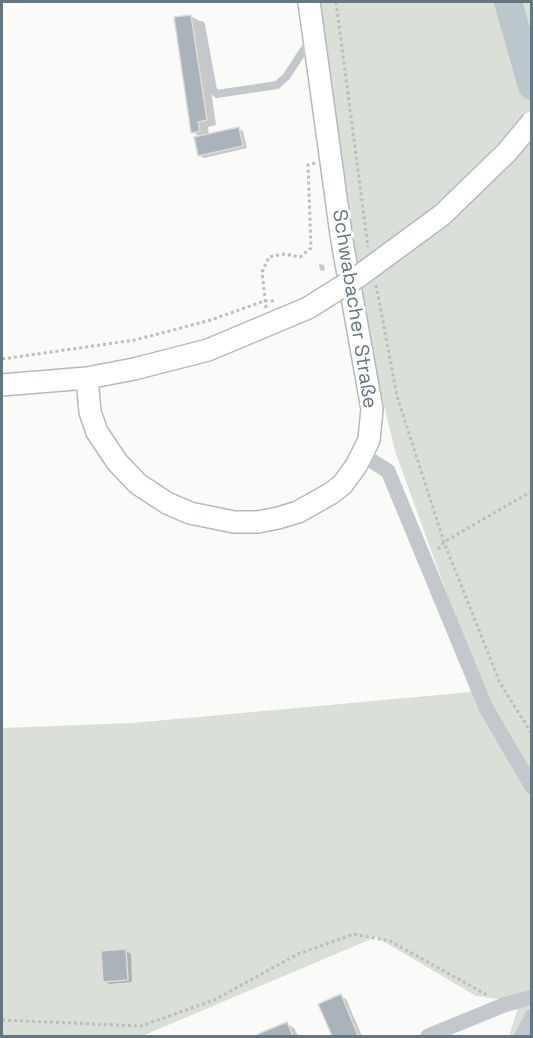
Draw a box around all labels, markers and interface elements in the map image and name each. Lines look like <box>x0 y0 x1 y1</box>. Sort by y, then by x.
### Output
street label: Schwabacher Straße <box>326 208 382 410</box>

